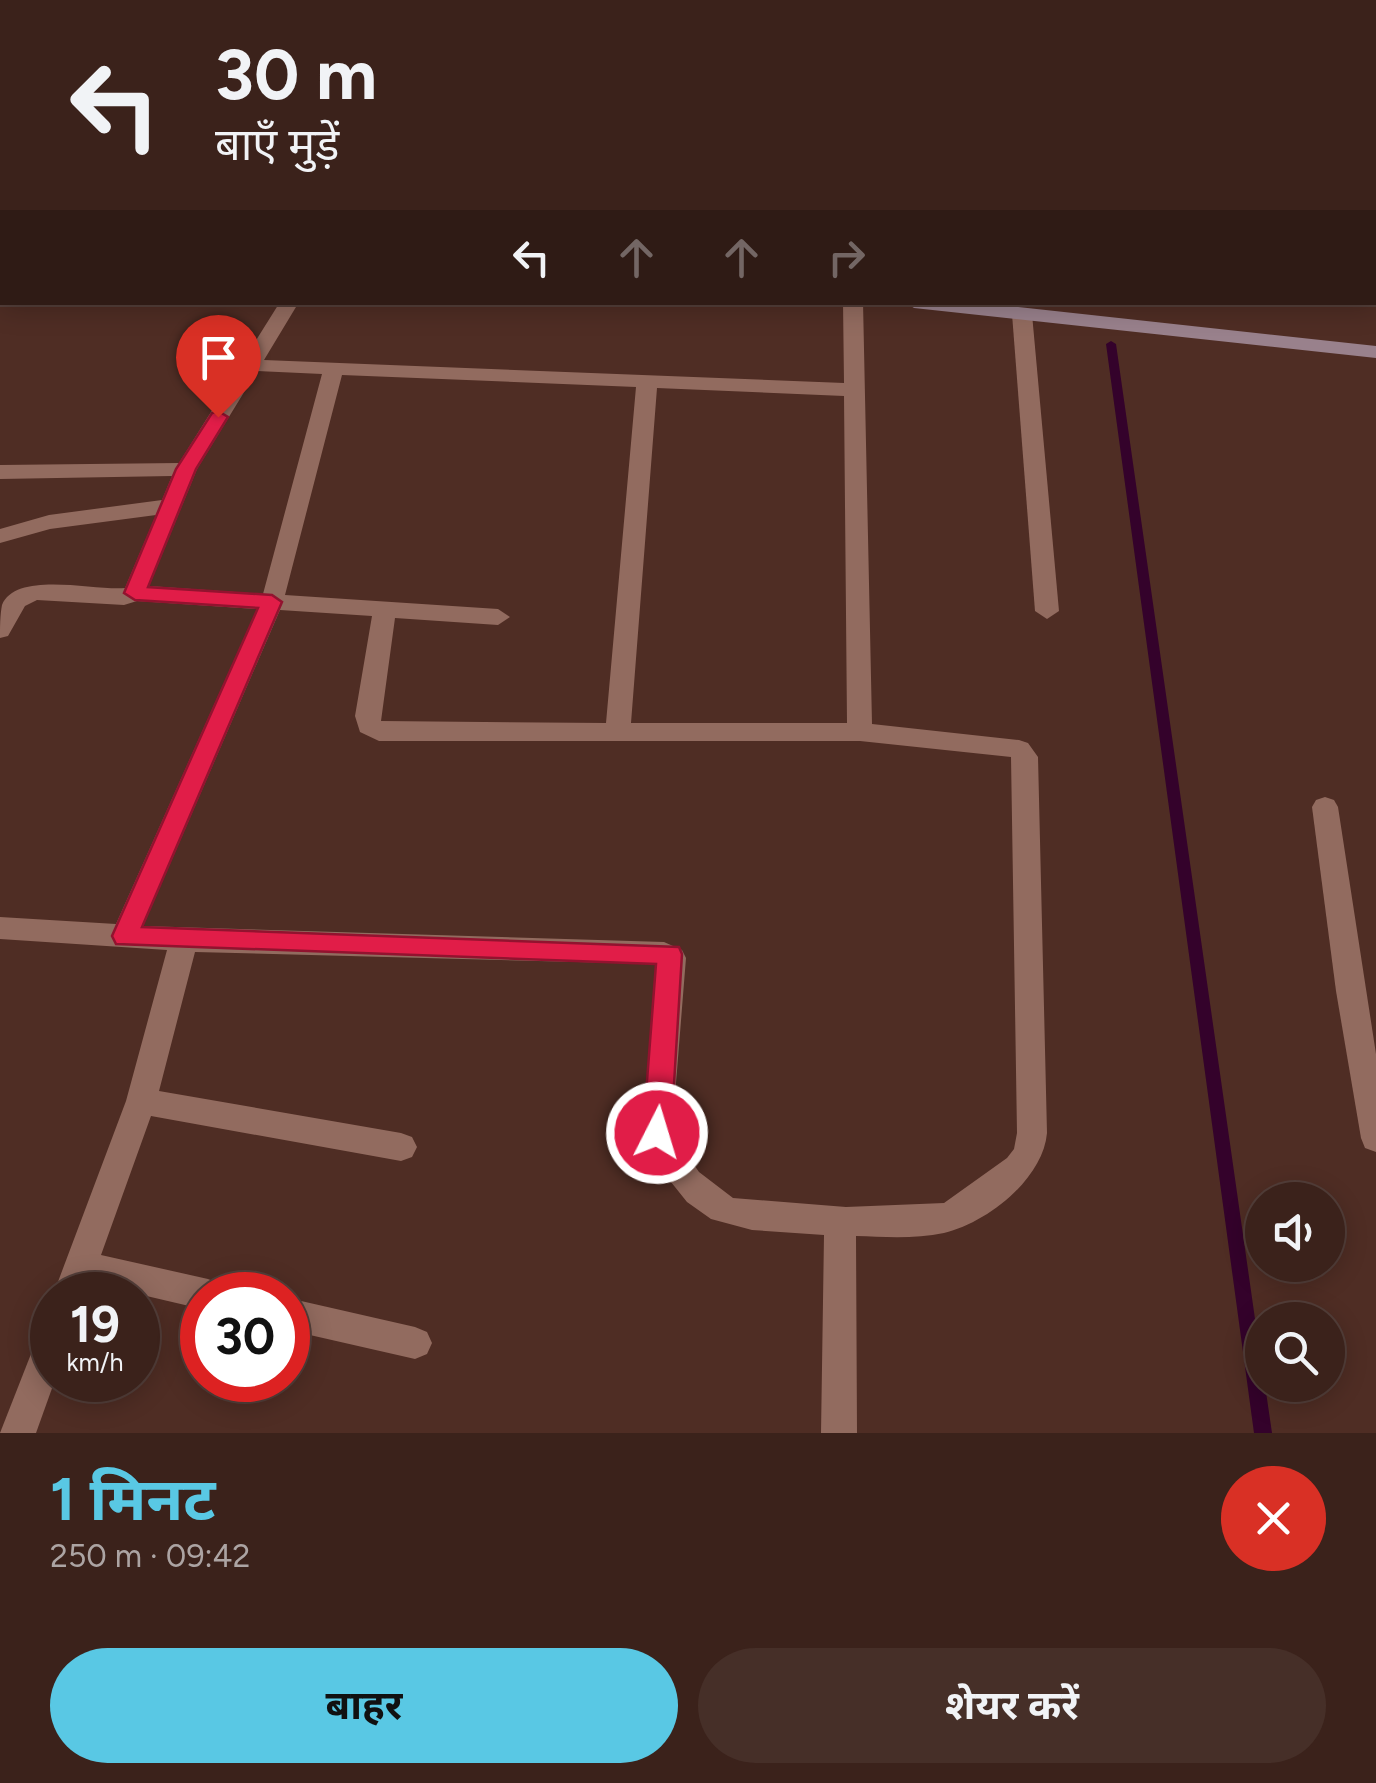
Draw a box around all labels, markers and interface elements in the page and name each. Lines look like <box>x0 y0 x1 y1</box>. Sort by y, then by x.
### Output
text: 30 m <box>215 32 377 117</box>
icon: left <box>50 40 180 170</box>
text: बाएँ मुड़ें <box>215 117 339 171</box>
icon: left <box>504 230 559 285</box>
icon: ahead <box>609 230 664 285</box>
icon: ahead <box>714 230 769 285</box>
icon: right <box>819 230 874 285</box>
pin <box>176 315 261 418</box>
icon: arrive <box>191 330 246 385</box>
position arrow <box>605 1081 709 1185</box>
map controls <box>1245 1182 1345 1402</box>
button: sound <box>1245 1182 1345 1282</box>
speed limit sign: 30 <box>180 1272 310 1402</box>
text: 19 <box>70 1294 120 1355</box>
button: search <box>1245 1302 1345 1402</box>
text: km/h <box>66 1347 124 1377</box>
text: 1 मिनट <box>50 1463 216 1535</box>
button: close <box>1221 1466 1326 1571</box>
text: 250 m · 09:42 <box>50 1537 250 1575</box>
button: बाहर <box>50 1648 678 1763</box>
button: शेयर करें <box>698 1648 1326 1763</box>

